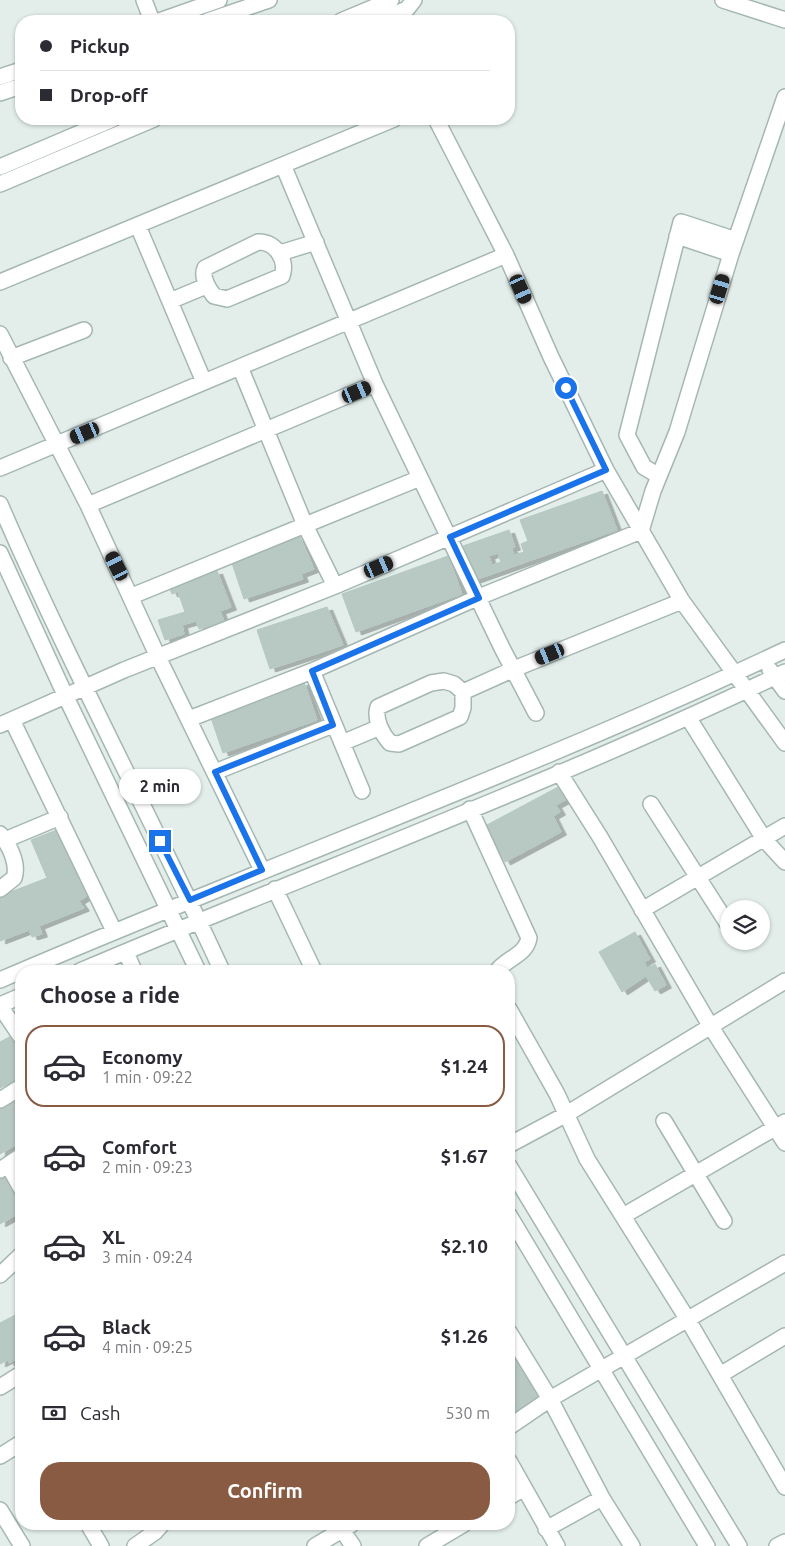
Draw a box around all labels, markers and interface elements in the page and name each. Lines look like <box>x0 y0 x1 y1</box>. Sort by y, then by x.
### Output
text: Pickup <box>70 35 130 57</box>
text: Drop-off <box>70 84 148 106</box>
car <box>508 272 533 306</box>
car <box>708 272 731 306</box>
route start <box>555 377 577 399</box>
car <box>340 379 373 405</box>
car <box>68 420 101 446</box>
car <box>103 549 130 583</box>
car <box>362 554 395 580</box>
car <box>533 641 566 667</box>
callout: 2 min <box>119 768 201 804</box>
text: 2 min <box>140 777 180 795</box>
route end <box>149 830 171 852</box>
map controls <box>720 900 770 950</box>
button: layers <box>720 900 770 950</box>
text: Choose a ride <box>40 982 180 1007</box>
icon: car <box>42 1044 87 1089</box>
text: Economy <box>102 1046 183 1068</box>
text: $1.24 <box>440 1055 488 1077</box>
text: 1 min · 09:22 <box>102 1068 193 1086</box>
icon: car <box>42 1134 87 1179</box>
text: Comfort <box>102 1136 177 1158</box>
text: $1.67 <box>440 1145 488 1167</box>
text: 2 min · 09:23 <box>102 1158 193 1176</box>
icon: car <box>42 1224 87 1269</box>
text: XL <box>102 1226 125 1248</box>
text: $2.10 <box>440 1235 488 1257</box>
text: 3 min · 09:24 <box>102 1248 193 1266</box>
icon: car <box>42 1314 87 1359</box>
text: Black <box>102 1316 151 1338</box>
text: $1.26 <box>440 1325 488 1347</box>
text: 4 min · 09:25 <box>102 1338 193 1356</box>
icon: cash <box>40 1399 68 1427</box>
text: Cash <box>80 1402 121 1424</box>
text: 530 m <box>445 1404 490 1422</box>
button: Confirm <box>40 1462 490 1520</box>

